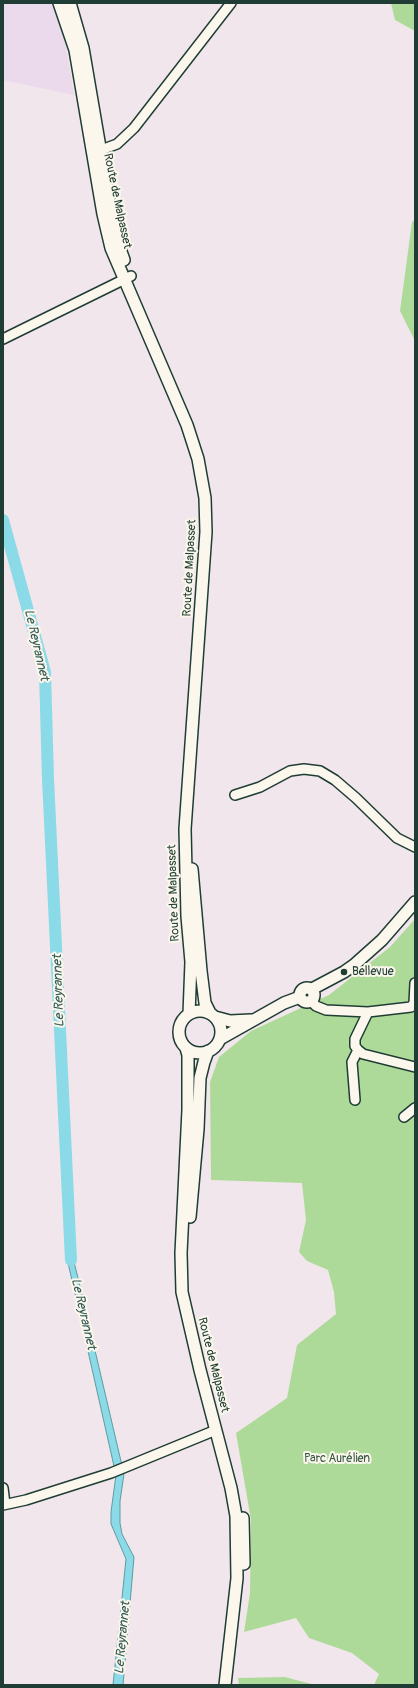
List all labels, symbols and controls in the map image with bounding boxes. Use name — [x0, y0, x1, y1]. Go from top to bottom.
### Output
street label: Route de Malpasset — [100, 152, 134, 250]
street label: Route de Malpasset — [180, 519, 200, 617]
water label: Le Reyrannet — [20, 608, 52, 682]
street label: Route de Malpasset — [165, 844, 183, 942]
water label: Le Reyrannet — [50, 954, 68, 1028]
place label: Bellevue — [352, 965, 394, 979]
marker: Bellevue — [339, 967, 349, 977]
water label: Le Reyrannet — [67, 1277, 99, 1351]
street label: Route de Malpasset — [194, 1316, 232, 1414]
park label: Parc Aurélien — [304, 1452, 370, 1466]
water label: Le Reyrannet — [112, 1601, 134, 1675]

